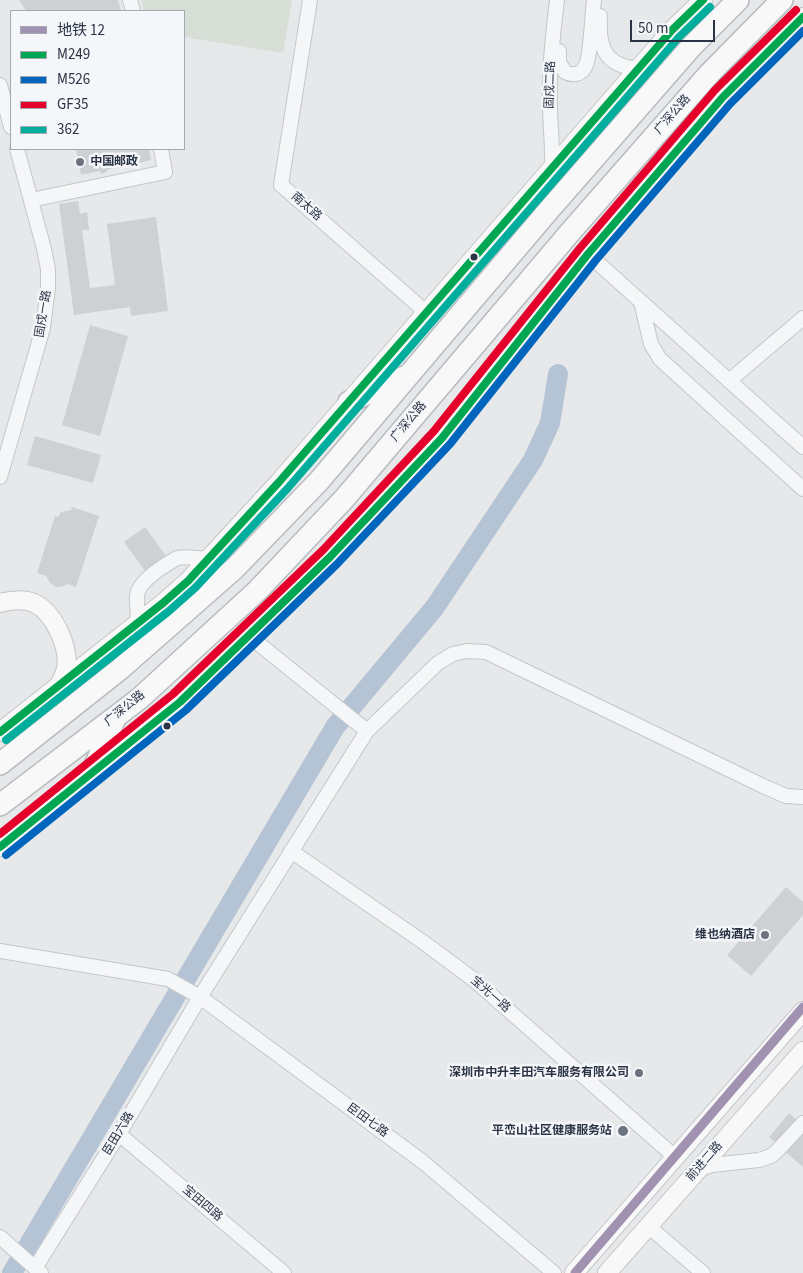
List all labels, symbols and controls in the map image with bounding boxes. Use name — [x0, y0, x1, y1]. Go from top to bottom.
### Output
legend — [10, 10, 185, 150]
scale bar — [633, 10, 718, 42]
text: 50 m — [638, 18, 668, 39]
text: 地铁 12 — [57, 20, 105, 41]
text: M249 — [57, 44, 90, 65]
street label: 固戍二路 — [543, 61, 559, 109]
text: M526 — [57, 69, 90, 90]
street label: 广深公路 — [652, 92, 694, 138]
text: GF35 — [57, 94, 89, 115]
text: 362 — [57, 119, 79, 140]
place label: 中国邮政 — [90, 155, 138, 169]
marker: 中国邮政 — [74, 156, 86, 168]
street label: 南太路 — [288, 190, 324, 224]
unlabelled marker — [469, 252, 479, 262]
street label: 固戍一路 — [33, 289, 55, 339]
street label: 广深公路 — [388, 399, 430, 445]
street label: 广深公路 — [102, 688, 148, 730]
unlabelled marker — [162, 721, 172, 731]
place label: 维也纳酒店 — [695, 928, 755, 942]
marker: 维也纳酒店 — [759, 929, 771, 941]
street label: 宝光一路 — [467, 974, 513, 1016]
place label: 深圳市中升丰田汽车服务有限公司 — [449, 1066, 629, 1080]
marker: 深圳市中升丰田汽车服务有限公司 — [633, 1067, 645, 1079]
street label: 臣田七路 — [343, 1101, 391, 1141]
street label: 臣田六路 — [100, 1110, 138, 1158]
place label: 平峦山社区健康服务站 — [492, 1124, 612, 1138]
marker: 平峦山社区健康服务站 — [616, 1124, 630, 1138]
street label: 前进二路 — [684, 1139, 726, 1185]
street label: 宝田四路 — [179, 1183, 225, 1225]

